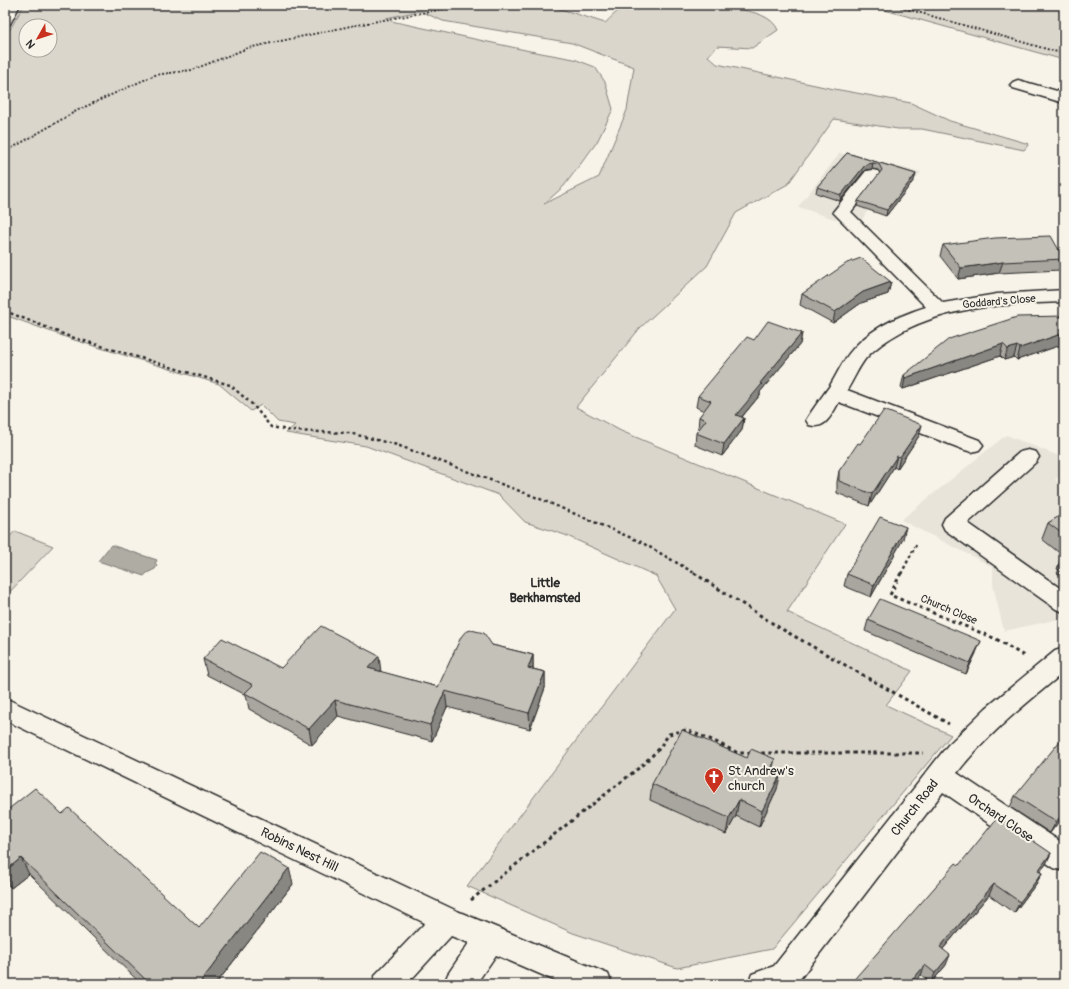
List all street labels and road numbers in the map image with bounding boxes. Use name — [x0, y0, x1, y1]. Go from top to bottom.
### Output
street label: Goddard's Close — [962, 292, 1037, 311]
street label: Church Close — [919, 592, 980, 627]
street label: Church Road — [888, 776, 942, 839]
street label: Orchard Close — [965, 790, 1037, 846]
street label: Robins Nest Hill — [258, 824, 341, 876]

